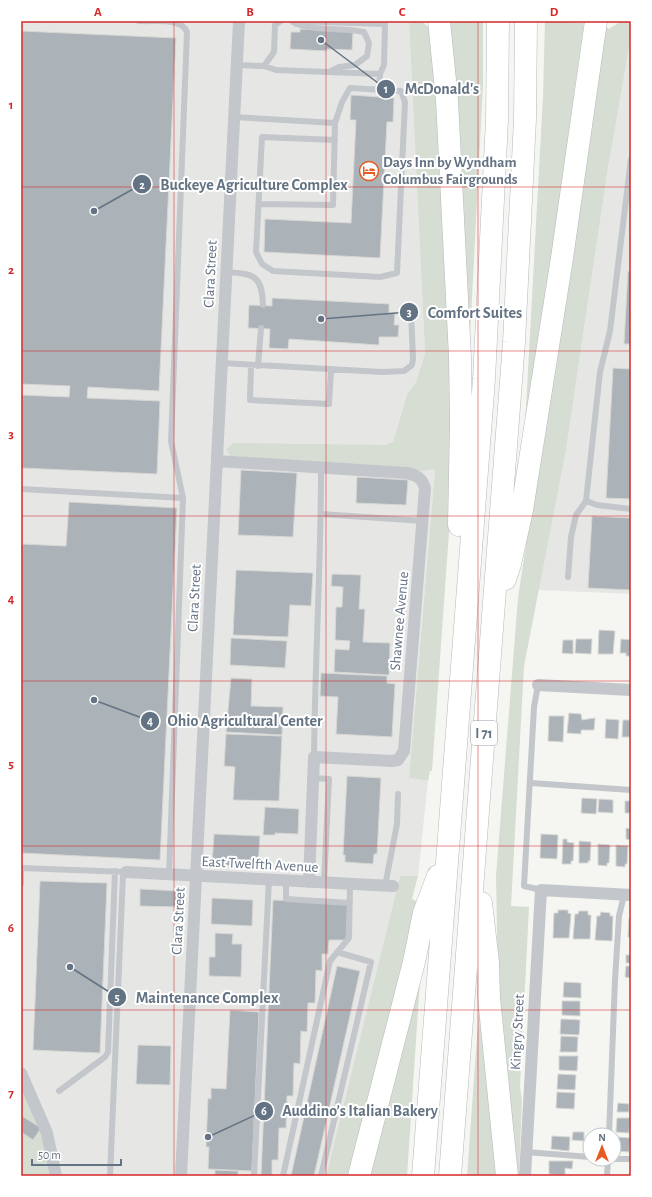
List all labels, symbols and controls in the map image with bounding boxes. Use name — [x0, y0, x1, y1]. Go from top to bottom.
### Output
text: A — [94, 6, 102, 19]
text: B — [246, 6, 254, 19]
text: C — [399, 6, 406, 19]
text: D — [550, 6, 559, 19]
callout: McDonald's — [376, 75, 487, 103]
text: McDonald's — [405, 81, 479, 97]
text: 1 — [384, 83, 388, 95]
text: 1 — [9, 99, 13, 112]
place label: Days Inn by Wyndham Columbus Fairgrounds — [383, 155, 518, 187]
hotel icon: Days Inn by Wyndham Columbus Fairgrounds — [358, 160, 380, 182]
callout: Buckeye Agriculture Complex — [132, 170, 355, 198]
text: Buckeye Agriculture Complex — [160, 177, 348, 194]
text: 2 — [139, 179, 145, 191]
street label: Clara Street — [201, 240, 220, 308]
text: 2 — [8, 264, 14, 277]
callout: Comfort Suites — [399, 298, 530, 326]
text: Comfort Suites — [428, 305, 522, 321]
text: 3 — [406, 306, 412, 318]
text: 3 — [8, 428, 14, 441]
street label: Clara Street — [185, 564, 204, 632]
street label: Shawnee Avenue — [388, 571, 411, 671]
text: 4 — [8, 593, 15, 606]
callout: Ohio Agricultural Center — [140, 707, 331, 735]
text: Ohio Agricultural Center — [167, 713, 323, 729]
text: 4 — [147, 715, 153, 727]
road number: I 71 — [471, 721, 497, 745]
text: 5 — [8, 758, 14, 771]
street label: East Twelfth Avenue — [201, 854, 319, 875]
street label: Clara Street — [169, 887, 188, 955]
text: 6 — [8, 922, 14, 935]
callout: Maintenance Complex — [107, 983, 286, 1011]
text: Maintenance Complex — [136, 990, 279, 1006]
text: 5 — [114, 991, 120, 1003]
street label: Kingry Street — [508, 993, 527, 1070]
text: 7 — [8, 1087, 14, 1100]
callout: Auddino’s Italian Bakery — [254, 1097, 446, 1125]
text: Auddino’s Italian Bakery — [282, 1103, 439, 1120]
text: 6 — [261, 1105, 267, 1117]
north arrow — [582, 1127, 622, 1167]
text: N — [598, 1132, 606, 1143]
scale bar — [32, 1141, 121, 1167]
text: 50 m — [38, 1149, 61, 1161]

